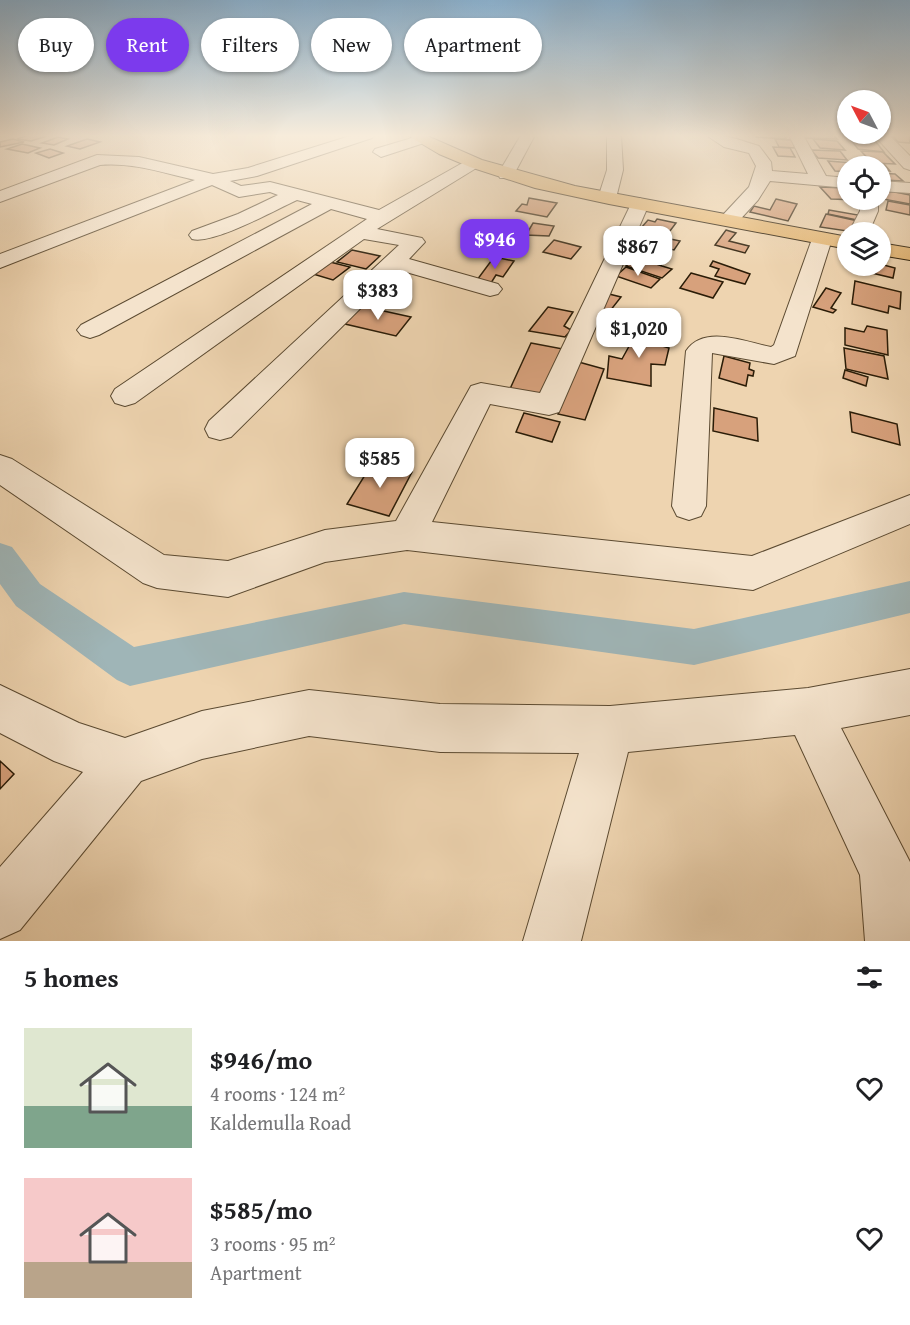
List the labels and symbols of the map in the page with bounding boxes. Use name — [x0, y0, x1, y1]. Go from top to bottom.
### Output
north arrow — [837, 90, 891, 144]
pin: $946 — [459, 219, 531, 270]
pin: $867 — [602, 226, 674, 277]
pin: $383 — [342, 270, 414, 321]
pin: $1,020 — [590, 308, 688, 359]
pin: $585 — [344, 438, 416, 489]

